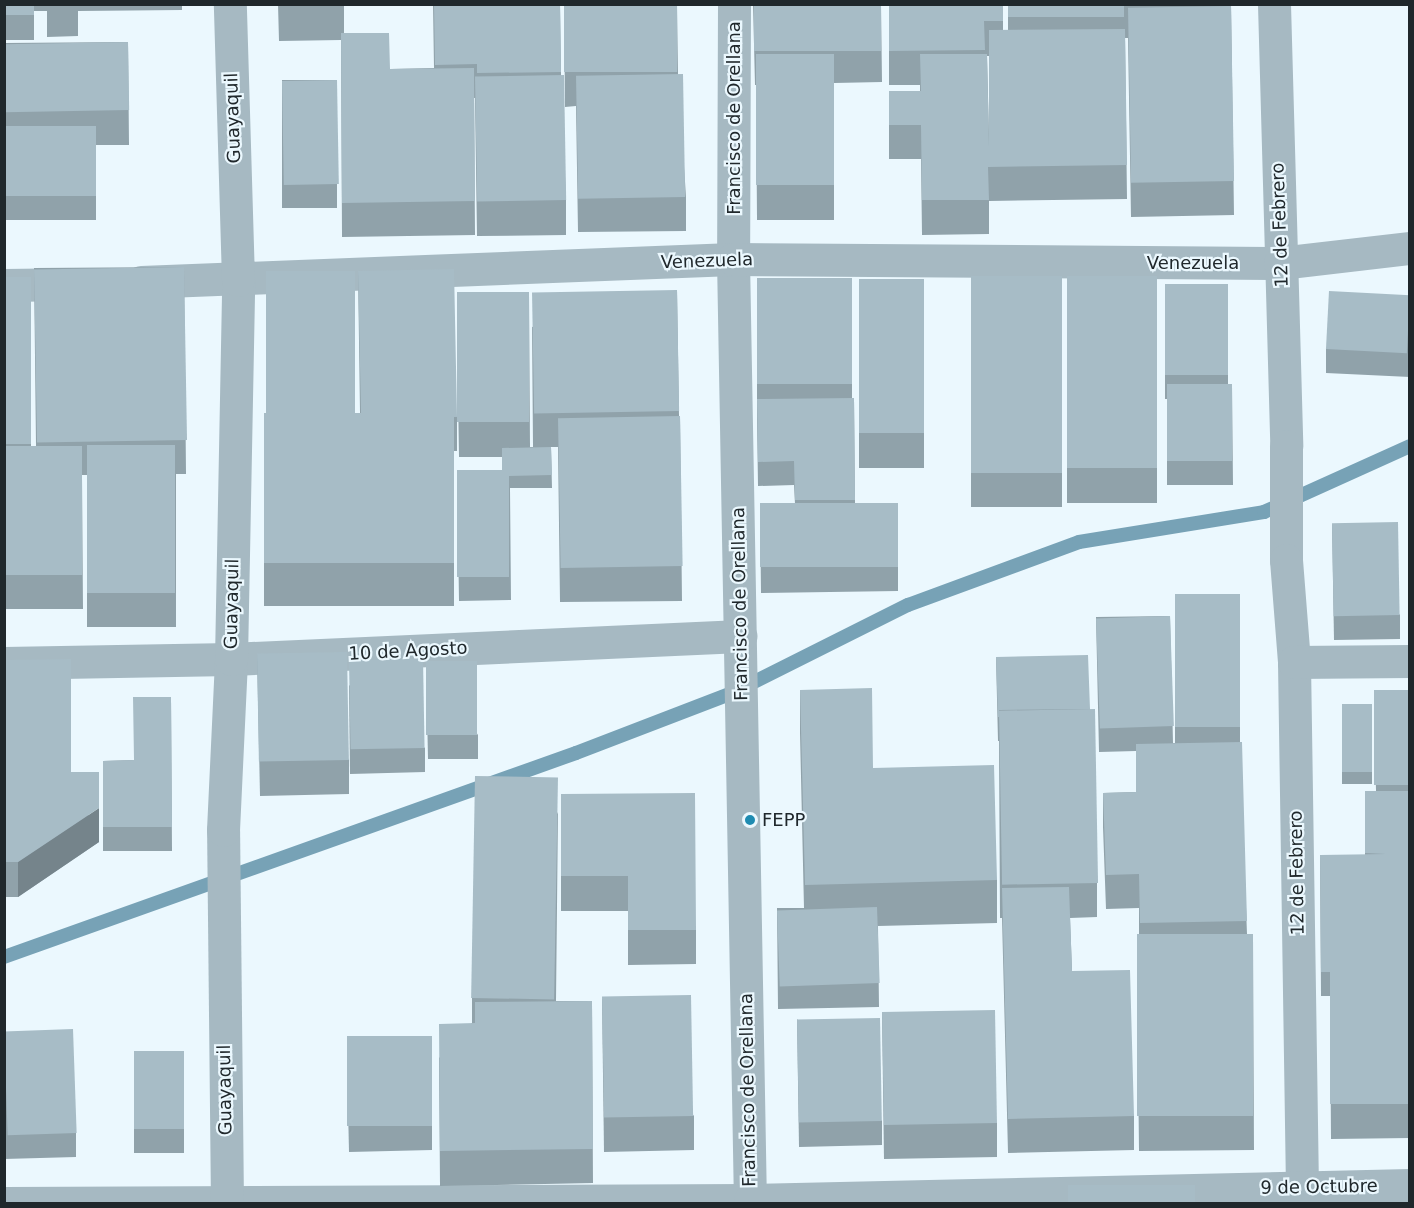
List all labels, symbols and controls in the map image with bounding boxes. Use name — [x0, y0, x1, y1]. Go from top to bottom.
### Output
street label: Francisco de Orellana — [723, 21, 745, 215]
street label: Guayaquil — [221, 72, 245, 164]
street label: 12 de Febrero — [1267, 162, 1293, 288]
street label: Venezuela — [660, 249, 754, 273]
street label: Venezuela — [1147, 252, 1239, 274]
street label: Francisco de Orellana — [728, 507, 752, 701]
street label: Guayaquil — [220, 558, 244, 650]
street label: 10 de Agosto — [348, 637, 468, 665]
place label: FEPP — [762, 809, 805, 831]
street label: 12 de Febrero — [1285, 810, 1309, 936]
marker: FEPP — [743, 813, 757, 827]
street label: Francisco de Orellana — [736, 993, 760, 1187]
street label: Guayaquil — [213, 1044, 237, 1136]
street label: 9 de Octubre — [1260, 1175, 1378, 1199]

